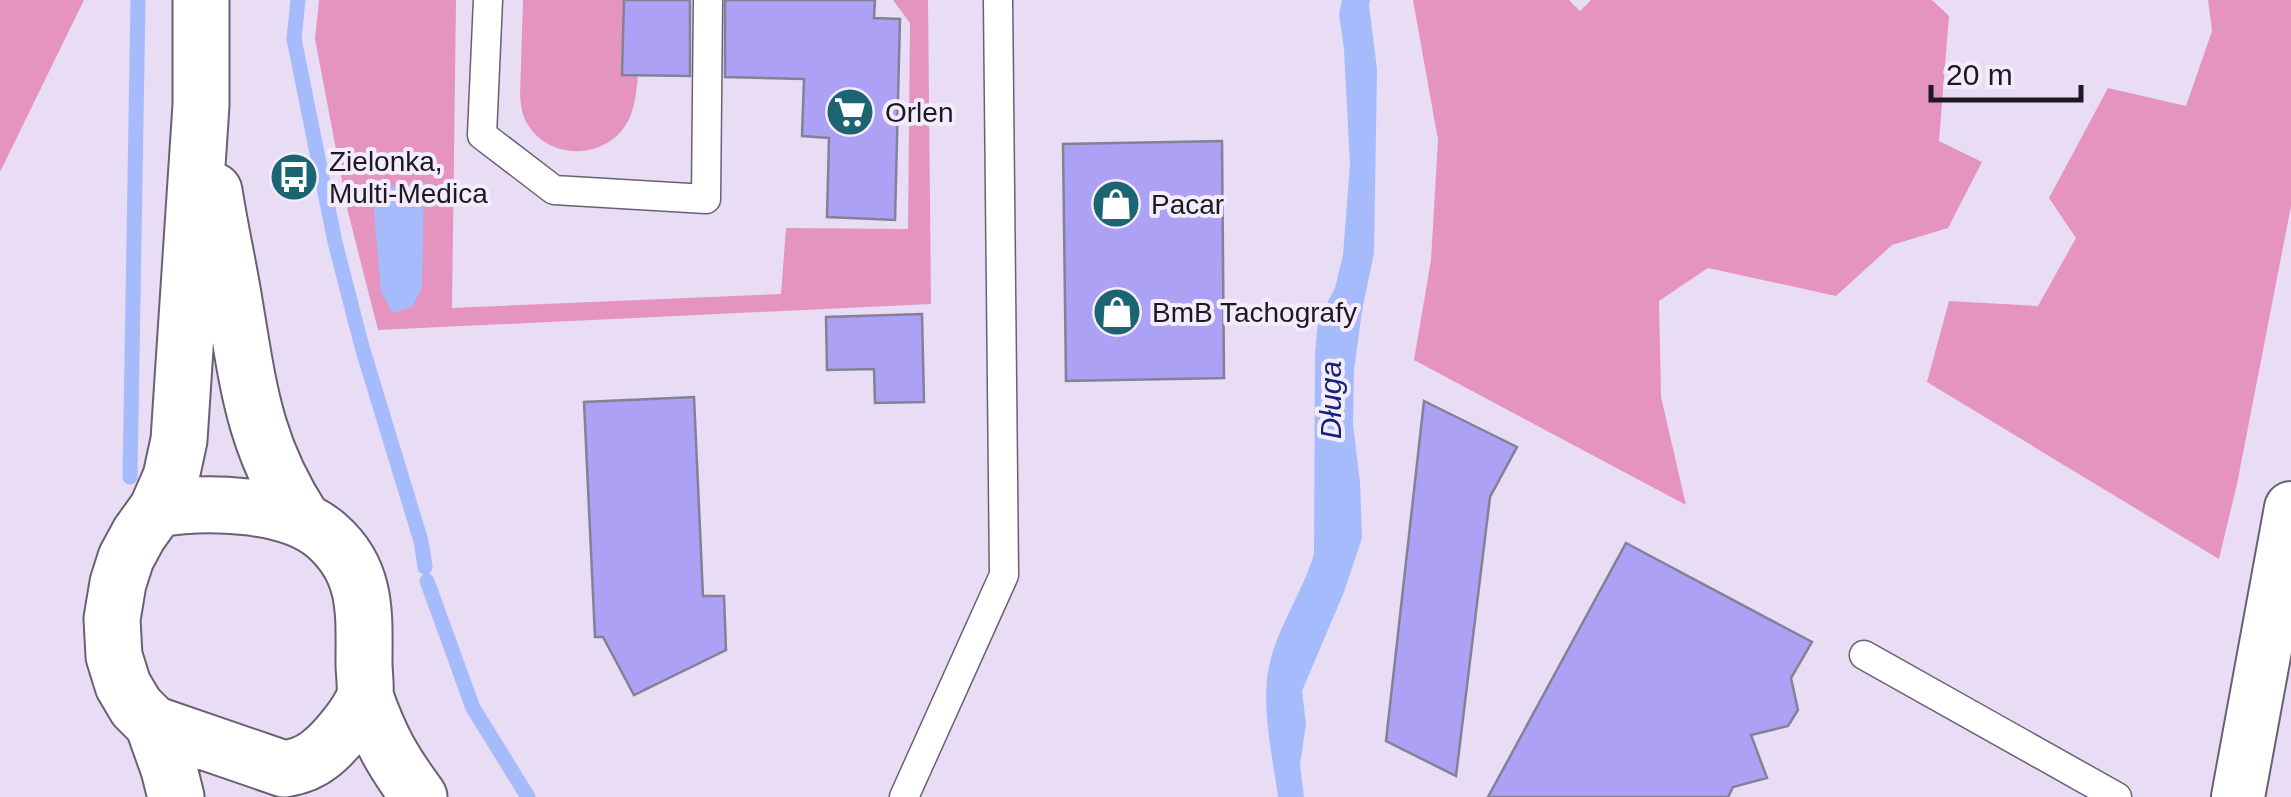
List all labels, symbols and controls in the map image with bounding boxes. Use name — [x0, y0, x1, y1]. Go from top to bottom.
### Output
scale bar — [1931, 40, 2081, 102]
text: 20 m — [1946, 58, 2013, 91]
supermarket icon: Orlen — [824, 86, 876, 138]
place label: Orlen — [885, 97, 953, 128]
place label: Zielonka, Multi-Medica — [329, 146, 488, 209]
bus stop icon: Zielonka, Multi-Medica — [268, 151, 320, 203]
shop icon: Pacar — [1090, 178, 1142, 230]
place label: Pacar — [1151, 189, 1224, 220]
shop icon: BmB Tachografy — [1091, 286, 1143, 338]
place label: BmB Tachografy — [1152, 297, 1357, 328]
water label: Długa — [1314, 361, 1347, 439]

